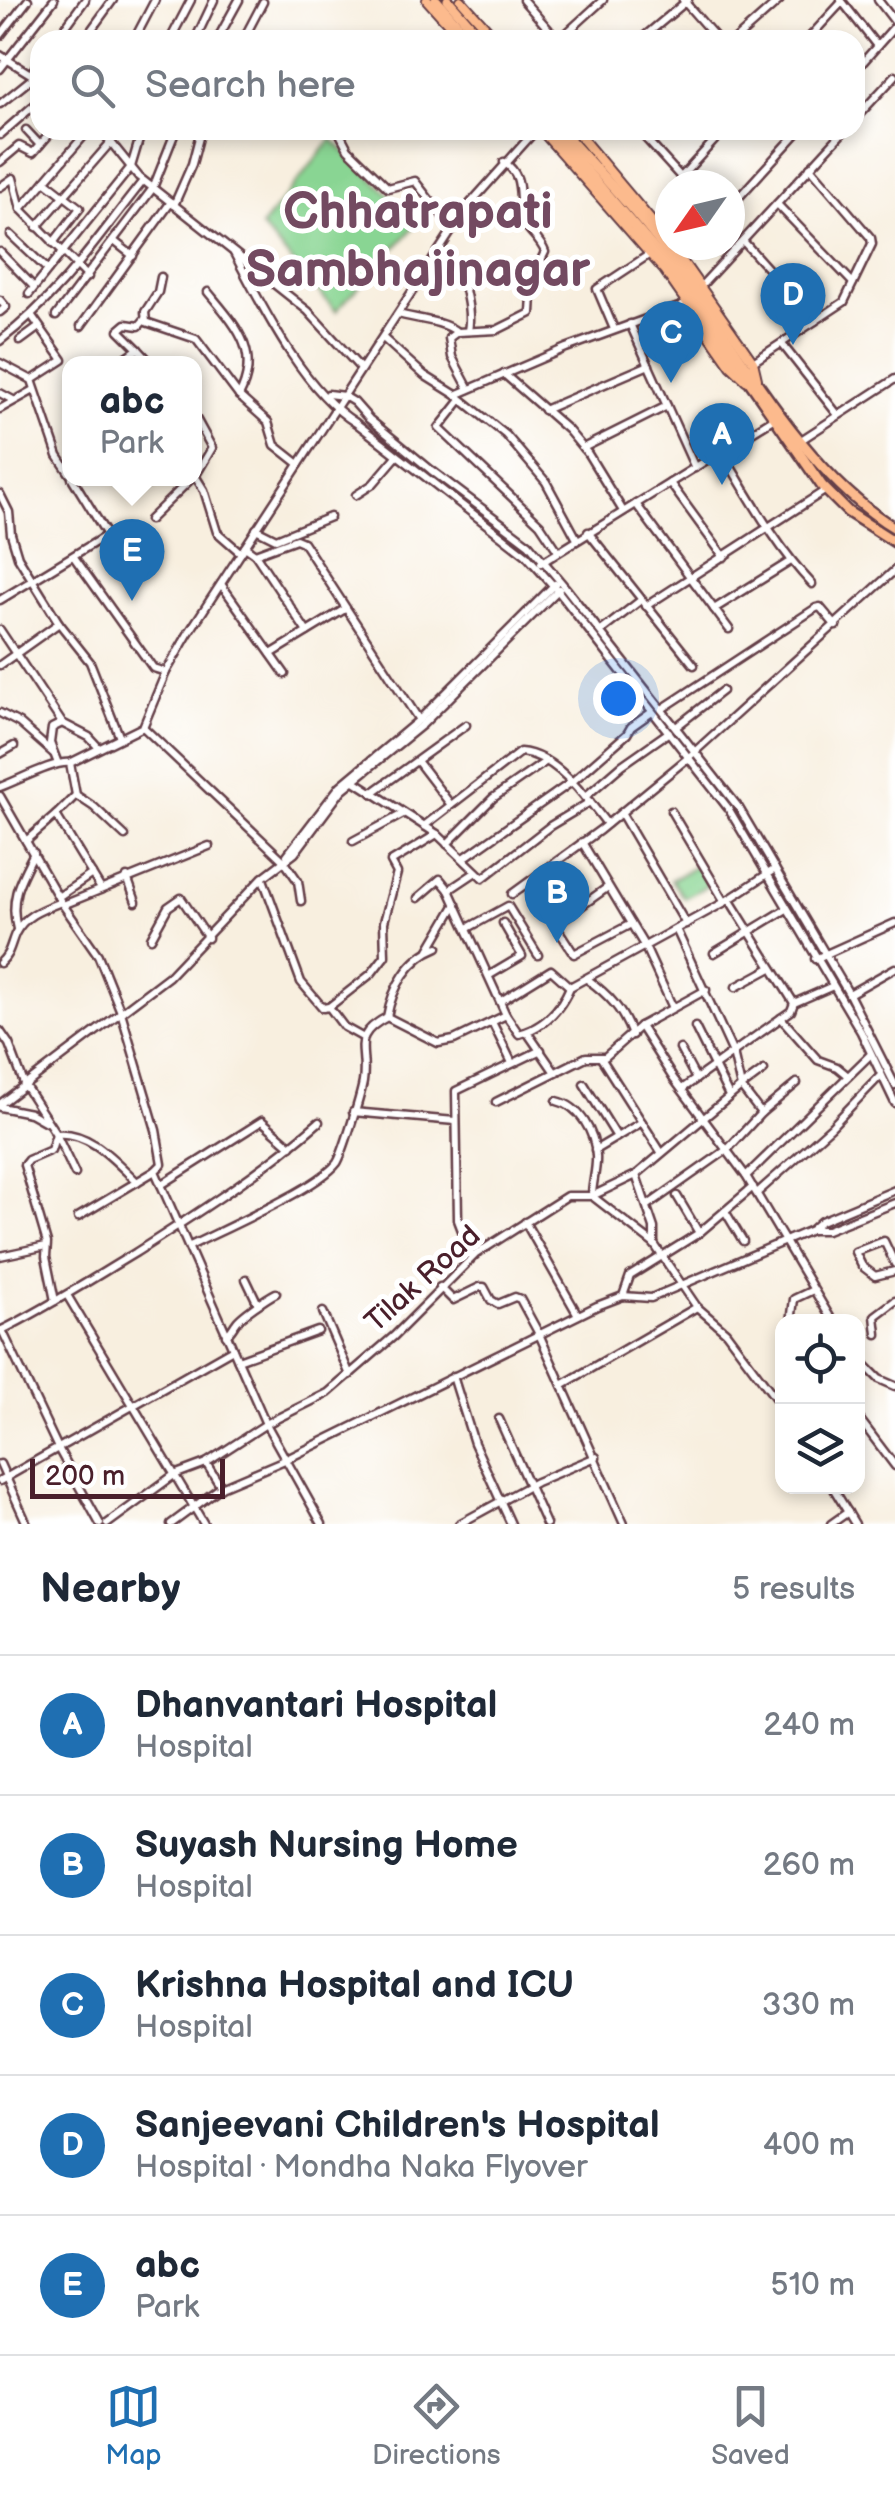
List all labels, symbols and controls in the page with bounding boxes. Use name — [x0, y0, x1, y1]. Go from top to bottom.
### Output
search box — [30, 30, 865, 140]
icon: search — [65, 58, 120, 113]
text: Search here — [145, 63, 356, 108]
north arrow — [655, 170, 745, 260]
district label: Chhatrapati Sambhajinagar — [246, 183, 591, 301]
pin: D — [760, 262, 826, 345]
pin: C — [638, 300, 704, 383]
popup — [62, 356, 202, 486]
text: abc — [100, 379, 164, 424]
pin: A — [690, 402, 754, 485]
text: Park — [100, 424, 164, 463]
pin: E — [100, 518, 164, 601]
your location — [593, 673, 644, 724]
pin: B — [524, 860, 590, 943]
street label: Tilak Road — [358, 1218, 488, 1340]
map controls — [775, 1314, 865, 1494]
button: locate — [775, 1314, 865, 1404]
button: layers — [775, 1404, 865, 1494]
scale bar — [30, 1454, 225, 1498]
text: 200 m — [45, 1460, 125, 1493]
text: Nearby — [40, 1564, 180, 1615]
text: 5 results — [732, 1570, 855, 1609]
text: Dhanvantari Hospital — [135, 1683, 497, 1728]
text: A — [63, 1706, 82, 1745]
text: 240 m — [763, 1706, 855, 1745]
text: Hospital — [135, 1728, 253, 1767]
text: Suyash Nursing Home — [135, 1823, 518, 1868]
text: B — [61, 1846, 84, 1885]
text: 260 m — [763, 1846, 855, 1885]
text: Hospital — [135, 1868, 253, 1907]
text: Krishna Hospital and ICU — [135, 1963, 574, 2008]
text: C — [61, 1986, 84, 2025]
text: 330 m — [762, 1986, 855, 2025]
text: Hospital — [135, 2008, 253, 2047]
text: Sanjeevani Children's Hospital — [135, 2103, 660, 2148]
text: D — [61, 2126, 84, 2165]
text: 400 m — [763, 2126, 855, 2165]
text: Hospital · Mondha Naka Flyover — [135, 2148, 587, 2187]
text: abc — [135, 2243, 200, 2288]
text: E — [62, 2266, 83, 2305]
text: 510 m — [770, 2266, 855, 2305]
text: Park — [135, 2288, 199, 2327]
tab: Map — [105, 2379, 162, 2472]
tab: Directions — [372, 2379, 501, 2472]
tab: Saved — [711, 2379, 790, 2472]

